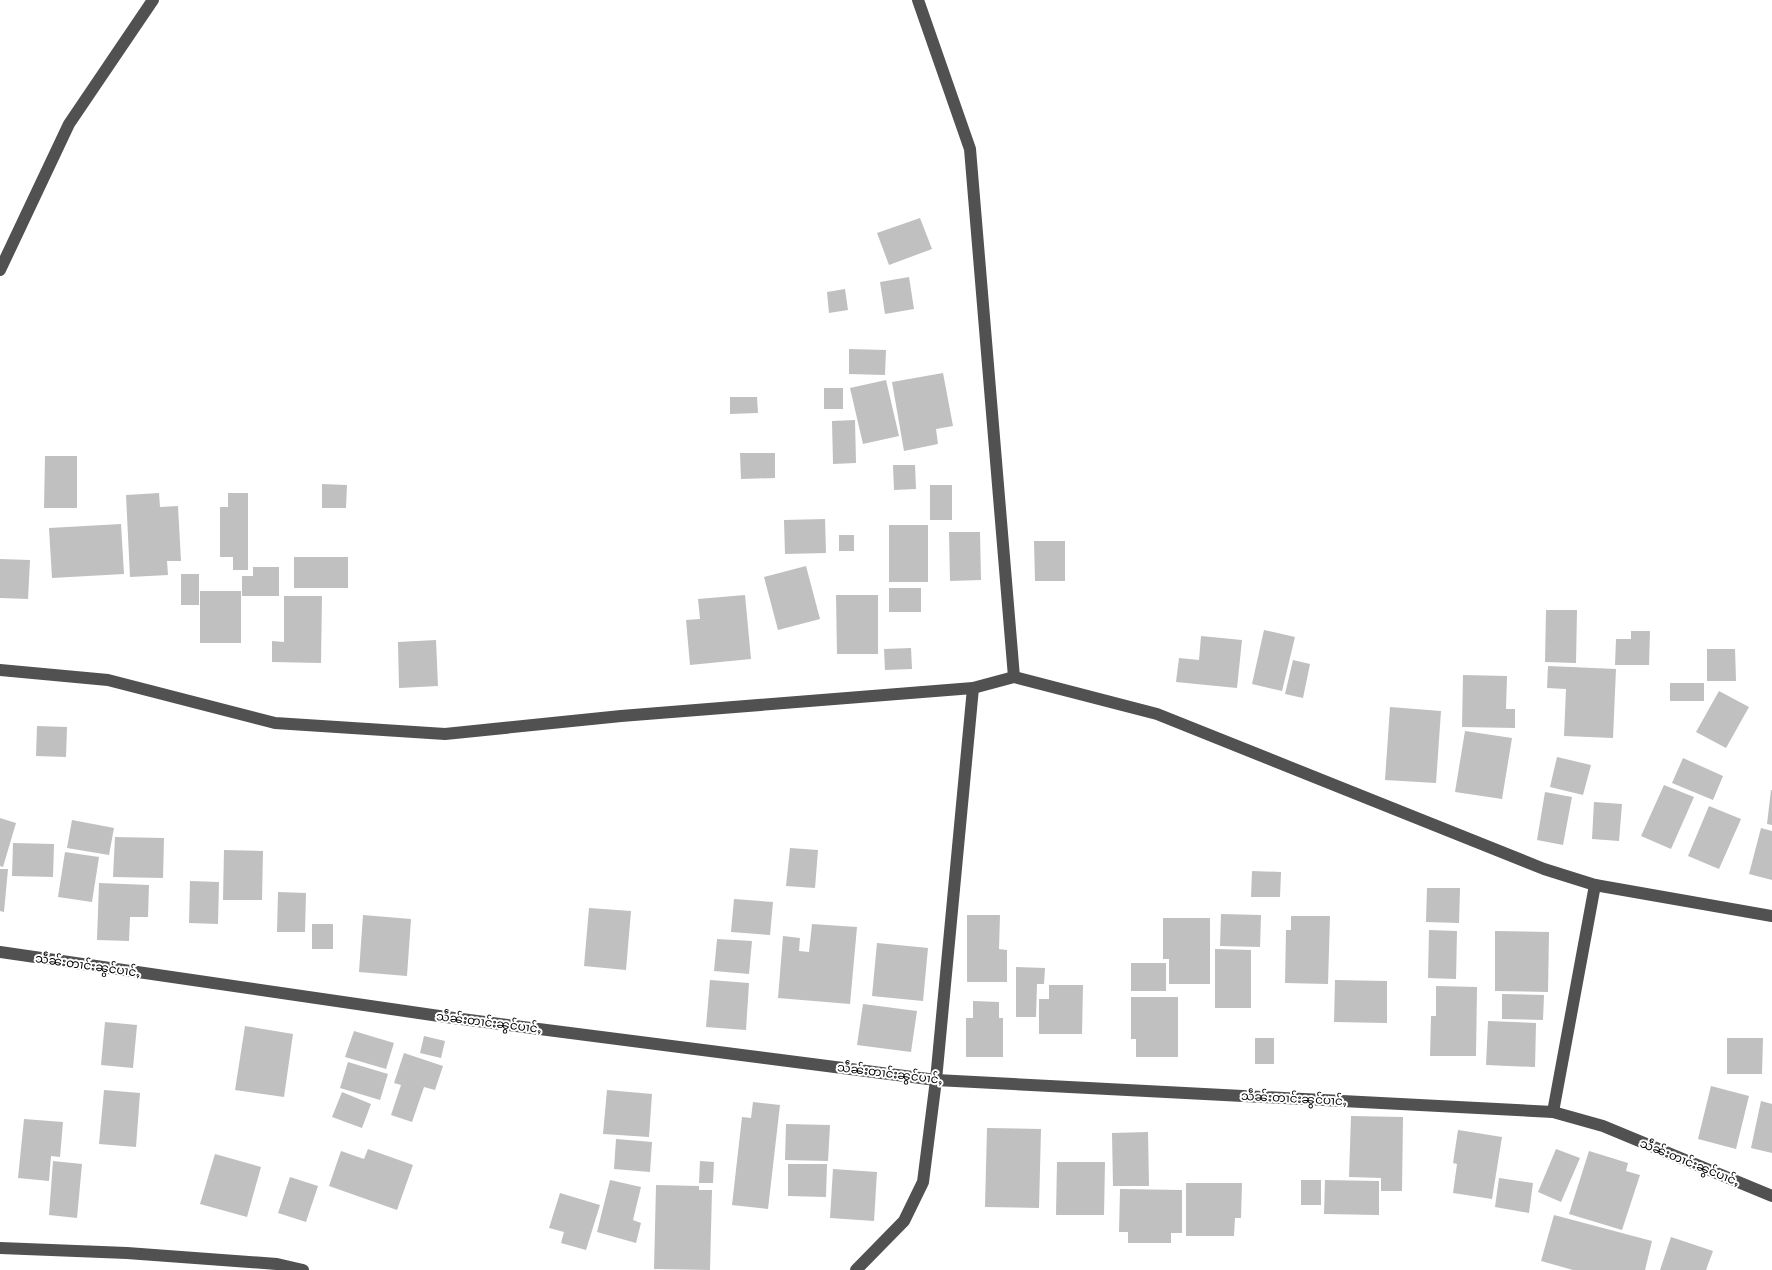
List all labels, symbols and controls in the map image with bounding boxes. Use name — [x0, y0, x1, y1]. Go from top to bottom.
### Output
street label: သဵၼ်းတၢင်းၼွင်ပၢင်ႇ — [34, 949, 142, 983]
street label: သဵၼ်းတၢင်းၼွင်ပၢင်ႇ — [435, 1007, 543, 1039]
street label: သဵၼ်းတၢင်းၼွင်ပၢင်ႇ — [836, 1058, 944, 1090]
street label: သဵၼ်းတၢင်းၼွင်ပၢင်ႇ — [1240, 1087, 1347, 1111]
street label: သဵၼ်းတၢင်းၼွင်ပၢင်ႇ — [1637, 1134, 1742, 1192]

